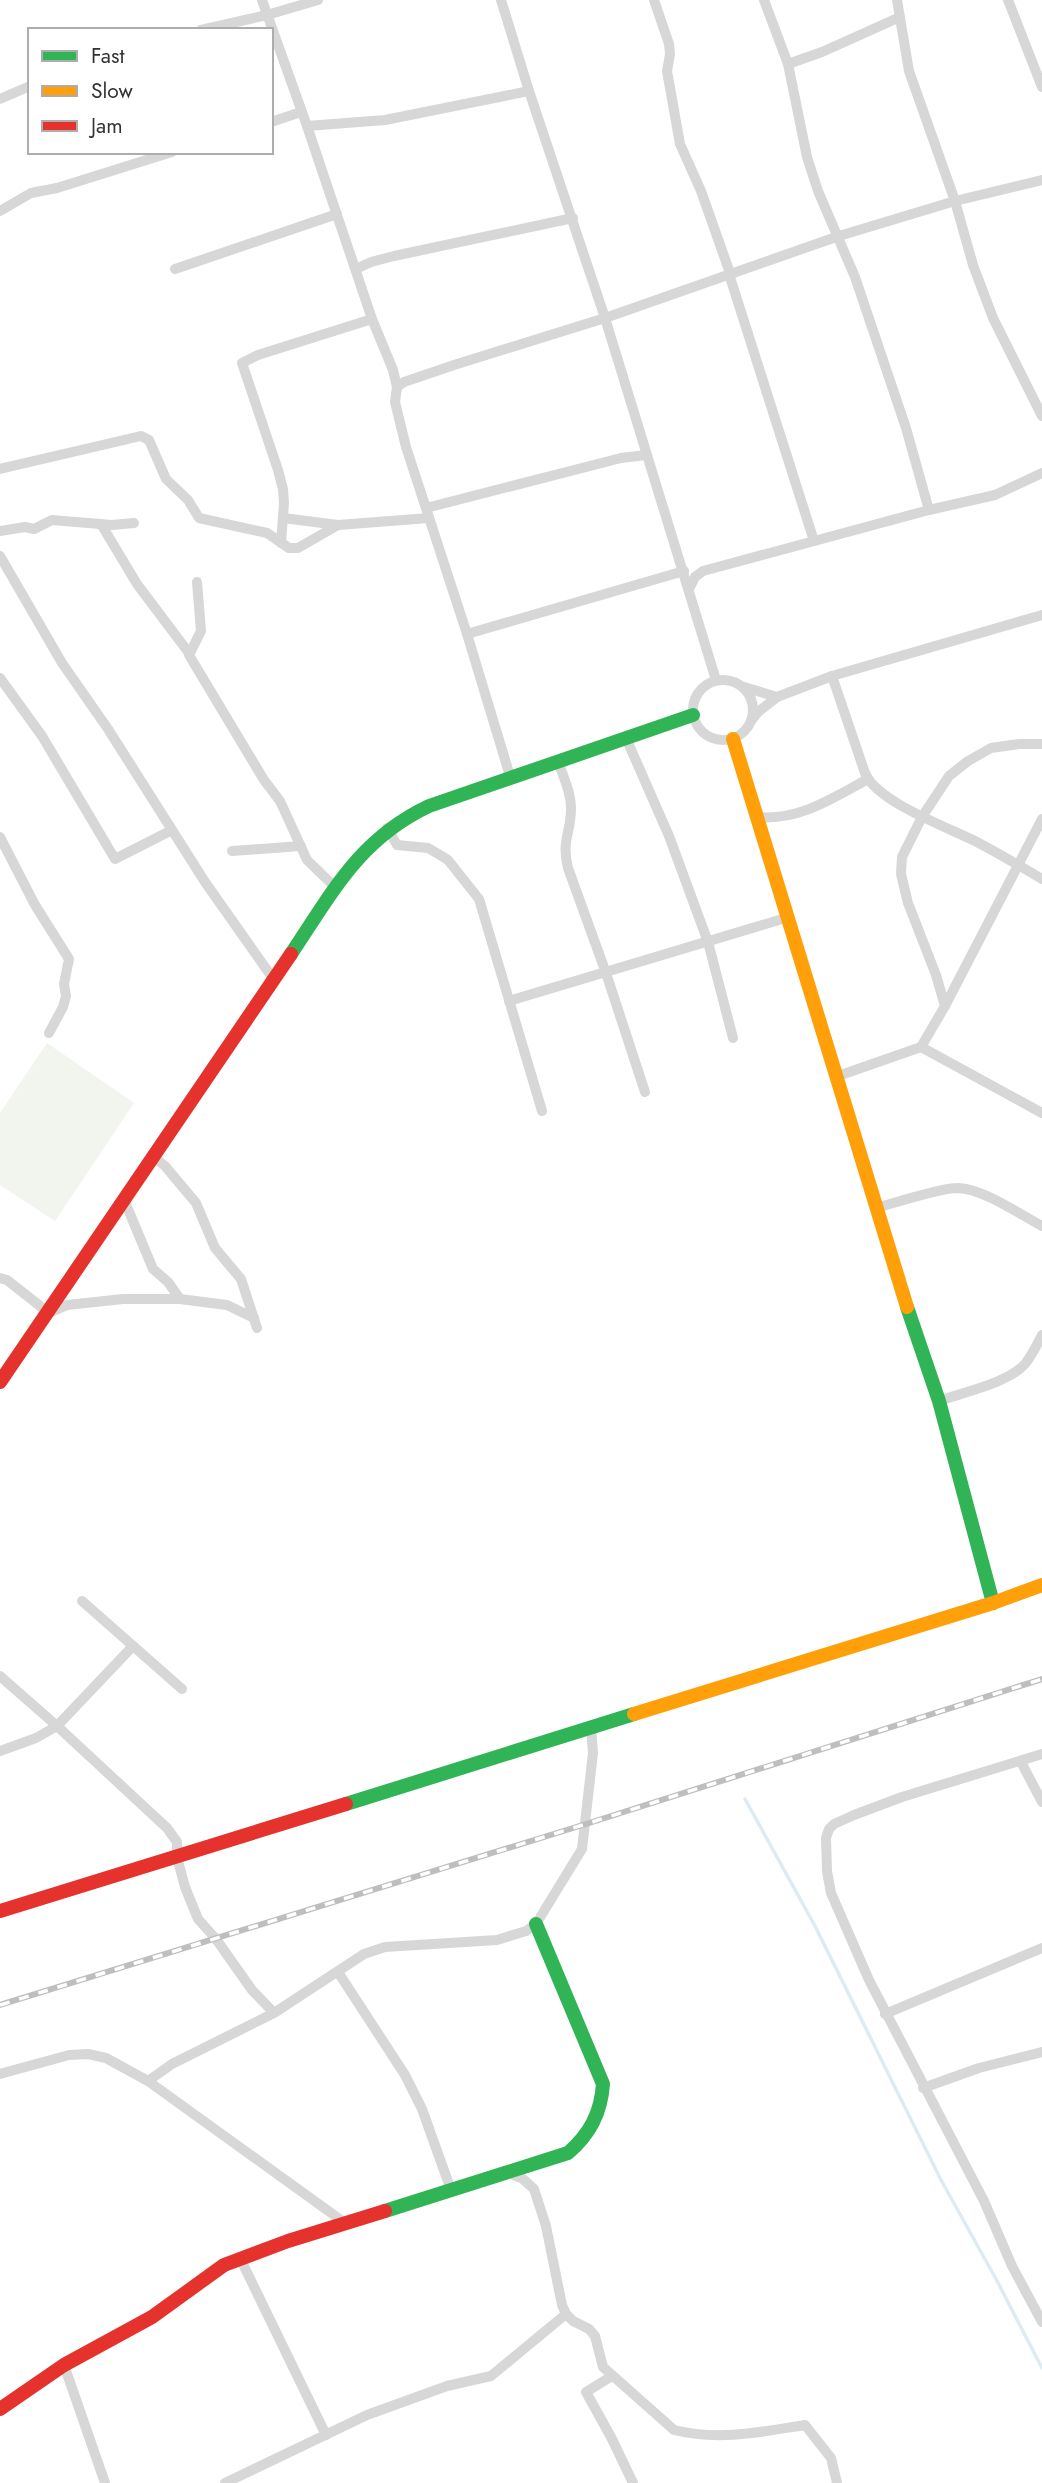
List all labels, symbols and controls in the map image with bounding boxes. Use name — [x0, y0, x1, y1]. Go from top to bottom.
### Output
legend — [28, 28, 273, 154]
text: Fast — [91, 41, 124, 71]
text: Slow — [91, 76, 133, 106]
text: Jam — [88, 111, 123, 141]

